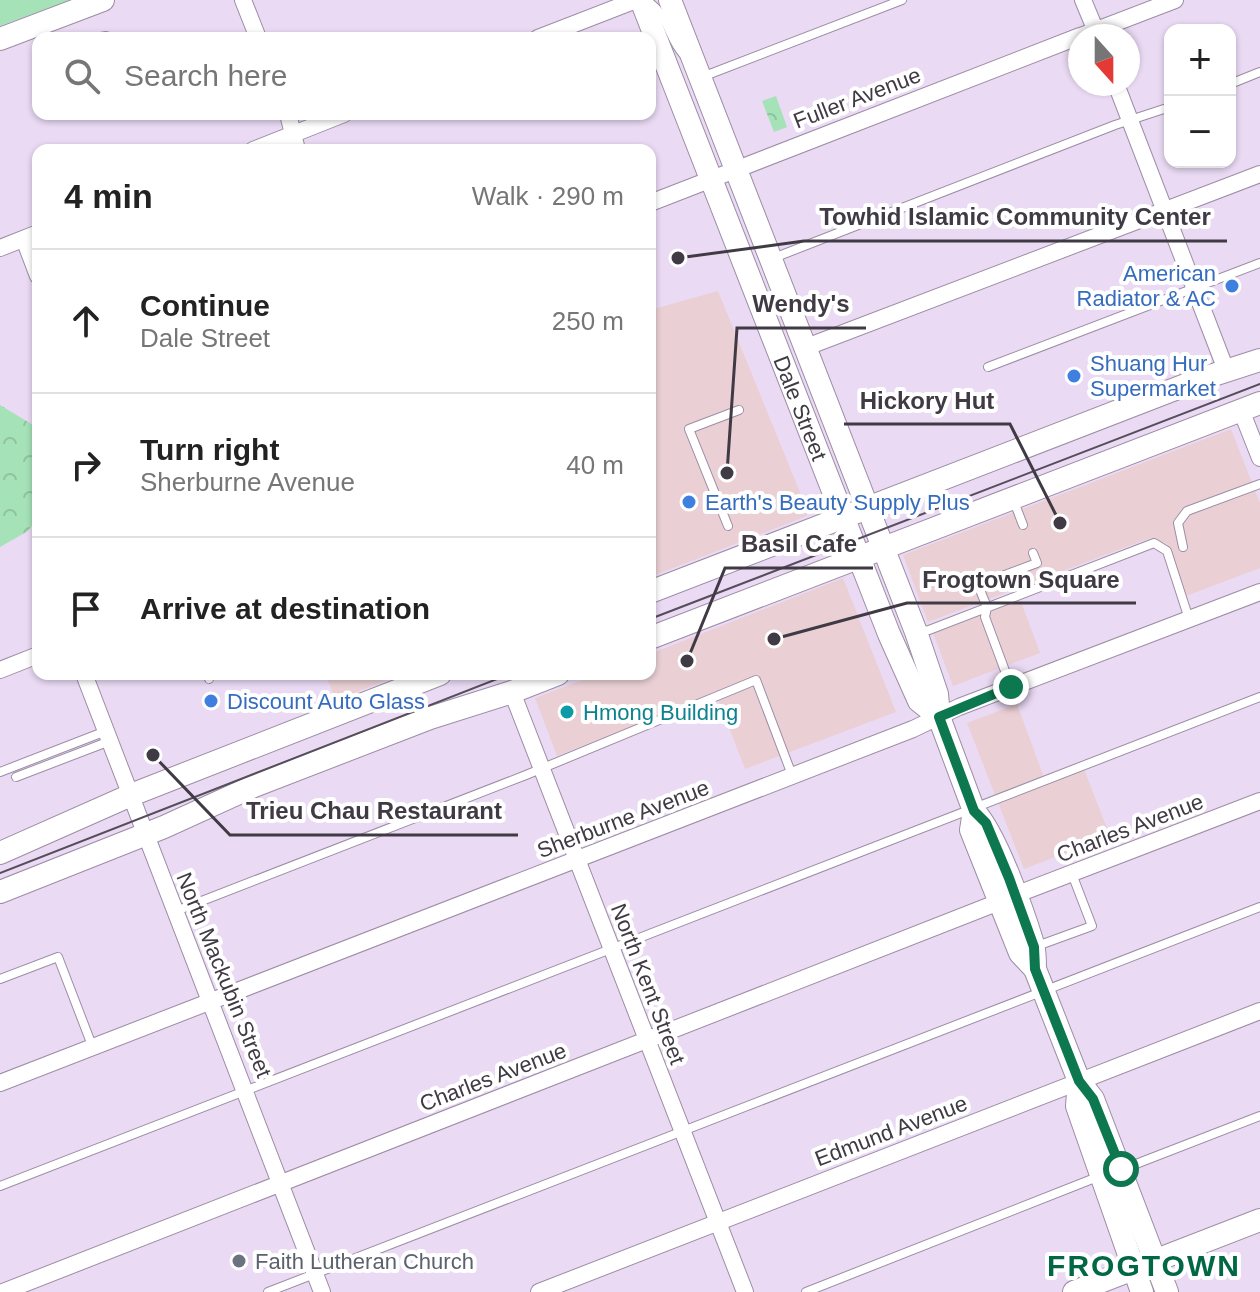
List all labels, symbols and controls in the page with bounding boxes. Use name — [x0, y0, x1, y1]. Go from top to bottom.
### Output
north arrow — [1068, 24, 1140, 96]
map controls — [1164, 24, 1236, 168]
button: + — [1164, 24, 1236, 96]
search box — [32, 32, 656, 120]
icon: search — [60, 54, 104, 98]
text: Search here — [124, 59, 287, 92]
street label: Fuller Avenue — [790, 62, 924, 134]
button: − — [1164, 96, 1236, 168]
text: 4 min — [64, 177, 153, 215]
text: Walk · 290 m — [472, 181, 624, 211]
callout: Towhid Islamic Community Center — [804, 193, 1227, 241]
text: Towhid Islamic Community Center — [819, 203, 1211, 230]
place label: American Radiator & AC — [1077, 261, 1216, 311]
marker: American Radiator & AC — [1223, 277, 1241, 295]
callout: Wendy's — [737, 280, 866, 328]
text: Continue — [140, 289, 270, 322]
text: Wendy's — [752, 290, 850, 317]
icon: ahead — [64, 299, 108, 343]
text: 250 m — [552, 306, 624, 336]
text: Dale Street — [140, 323, 270, 353]
place label: Shuang Hur Supermarket — [1090, 351, 1216, 401]
street label: Dale Street — [769, 352, 832, 464]
marker: Shuang Hur Supermarket — [1065, 367, 1083, 385]
callout: Hickory Hut — [844, 376, 1010, 424]
text: Hickory Hut — [860, 387, 994, 414]
text: Turn right — [140, 433, 279, 466]
icon: right — [64, 443, 108, 487]
text: 40 m — [566, 450, 624, 480]
text: Sherburne Avenue — [140, 467, 355, 497]
place label: Earth's Beauty Supply Plus — [705, 490, 970, 515]
marker: Earth's Beauty Supply Plus — [680, 493, 698, 511]
callout: Basil Cafe — [725, 520, 873, 568]
text: Basil Cafe — [741, 530, 857, 557]
callout: Frogtown Square — [907, 555, 1136, 603]
text: Frogtown Square — [922, 566, 1120, 593]
icon: arrive — [64, 587, 108, 631]
text: Arrive at destination — [140, 592, 430, 625]
route end — [993, 669, 1029, 705]
place label: Discount Auto Glass — [227, 689, 425, 714]
marker: Discount Auto Glass — [202, 692, 220, 710]
place label: Hmong Building — [583, 700, 738, 725]
marker: Hmong Building — [558, 703, 576, 721]
street label: Sherburne Avenue — [534, 775, 712, 863]
callout: Trieu Chau Restaurant — [230, 787, 518, 835]
street label: Charles Avenue — [1053, 789, 1207, 867]
text: Trieu Chau Restaurant — [246, 797, 502, 824]
street label: North Mackubin Street — [171, 869, 277, 1081]
street label: North Kent Street — [606, 900, 690, 1068]
street label: Charles Avenue — [416, 1038, 570, 1116]
street label: Edmund Avenue — [811, 1090, 971, 1172]
route start — [1103, 1151, 1139, 1187]
place label: Faith Lutheran Church — [255, 1249, 474, 1274]
district label: FROGTOWN — [1047, 1249, 1241, 1282]
marker: Faith Lutheran Church — [230, 1252, 248, 1270]

